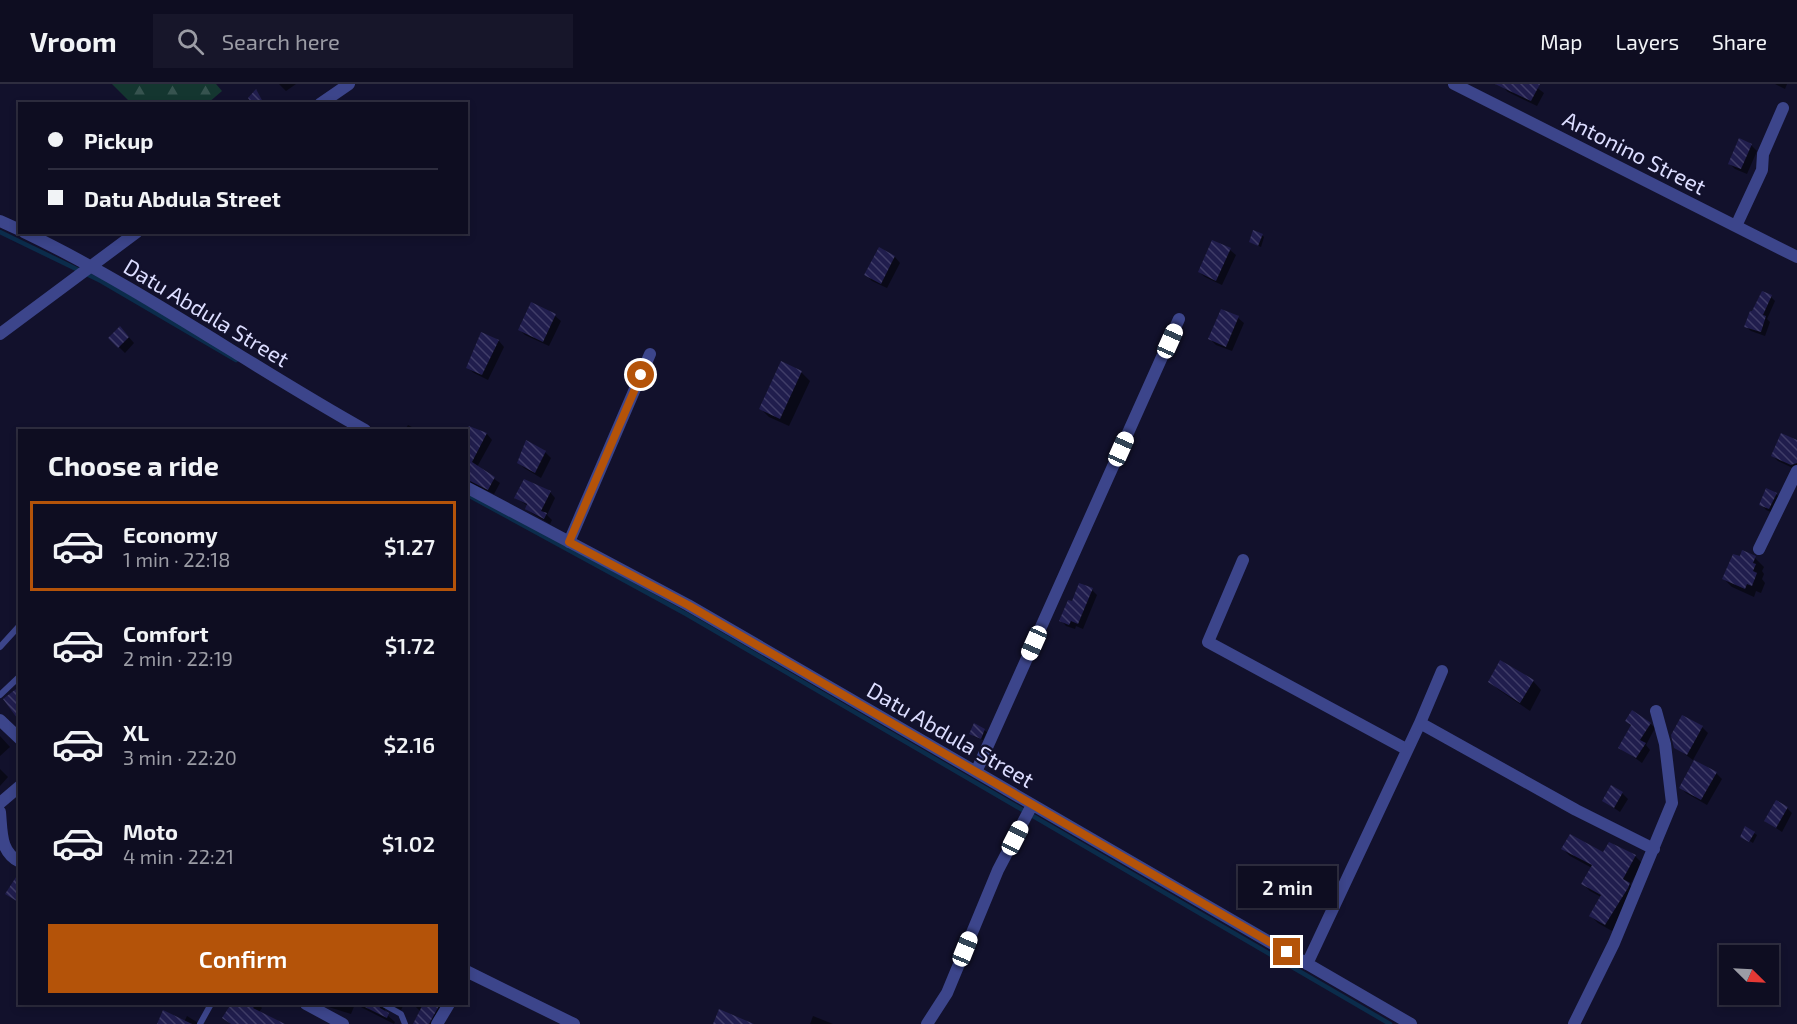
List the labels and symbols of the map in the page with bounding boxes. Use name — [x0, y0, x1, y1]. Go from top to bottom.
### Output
street label: Antonino Street — [1559, 105, 1711, 199]
street label: Datu Abdula Street — [120, 252, 294, 372]
car — [1154, 321, 1186, 361]
route start — [627, 361, 654, 388]
car — [1105, 429, 1137, 469]
car — [1018, 623, 1050, 663]
street label: Datu Abdula Street — [863, 676, 1039, 792]
car — [999, 818, 1031, 858]
callout: 2 min — [1238, 865, 1336, 907]
car — [950, 929, 980, 969]
route end — [1273, 938, 1300, 965]
north arrow — [1719, 945, 1779, 1005]

